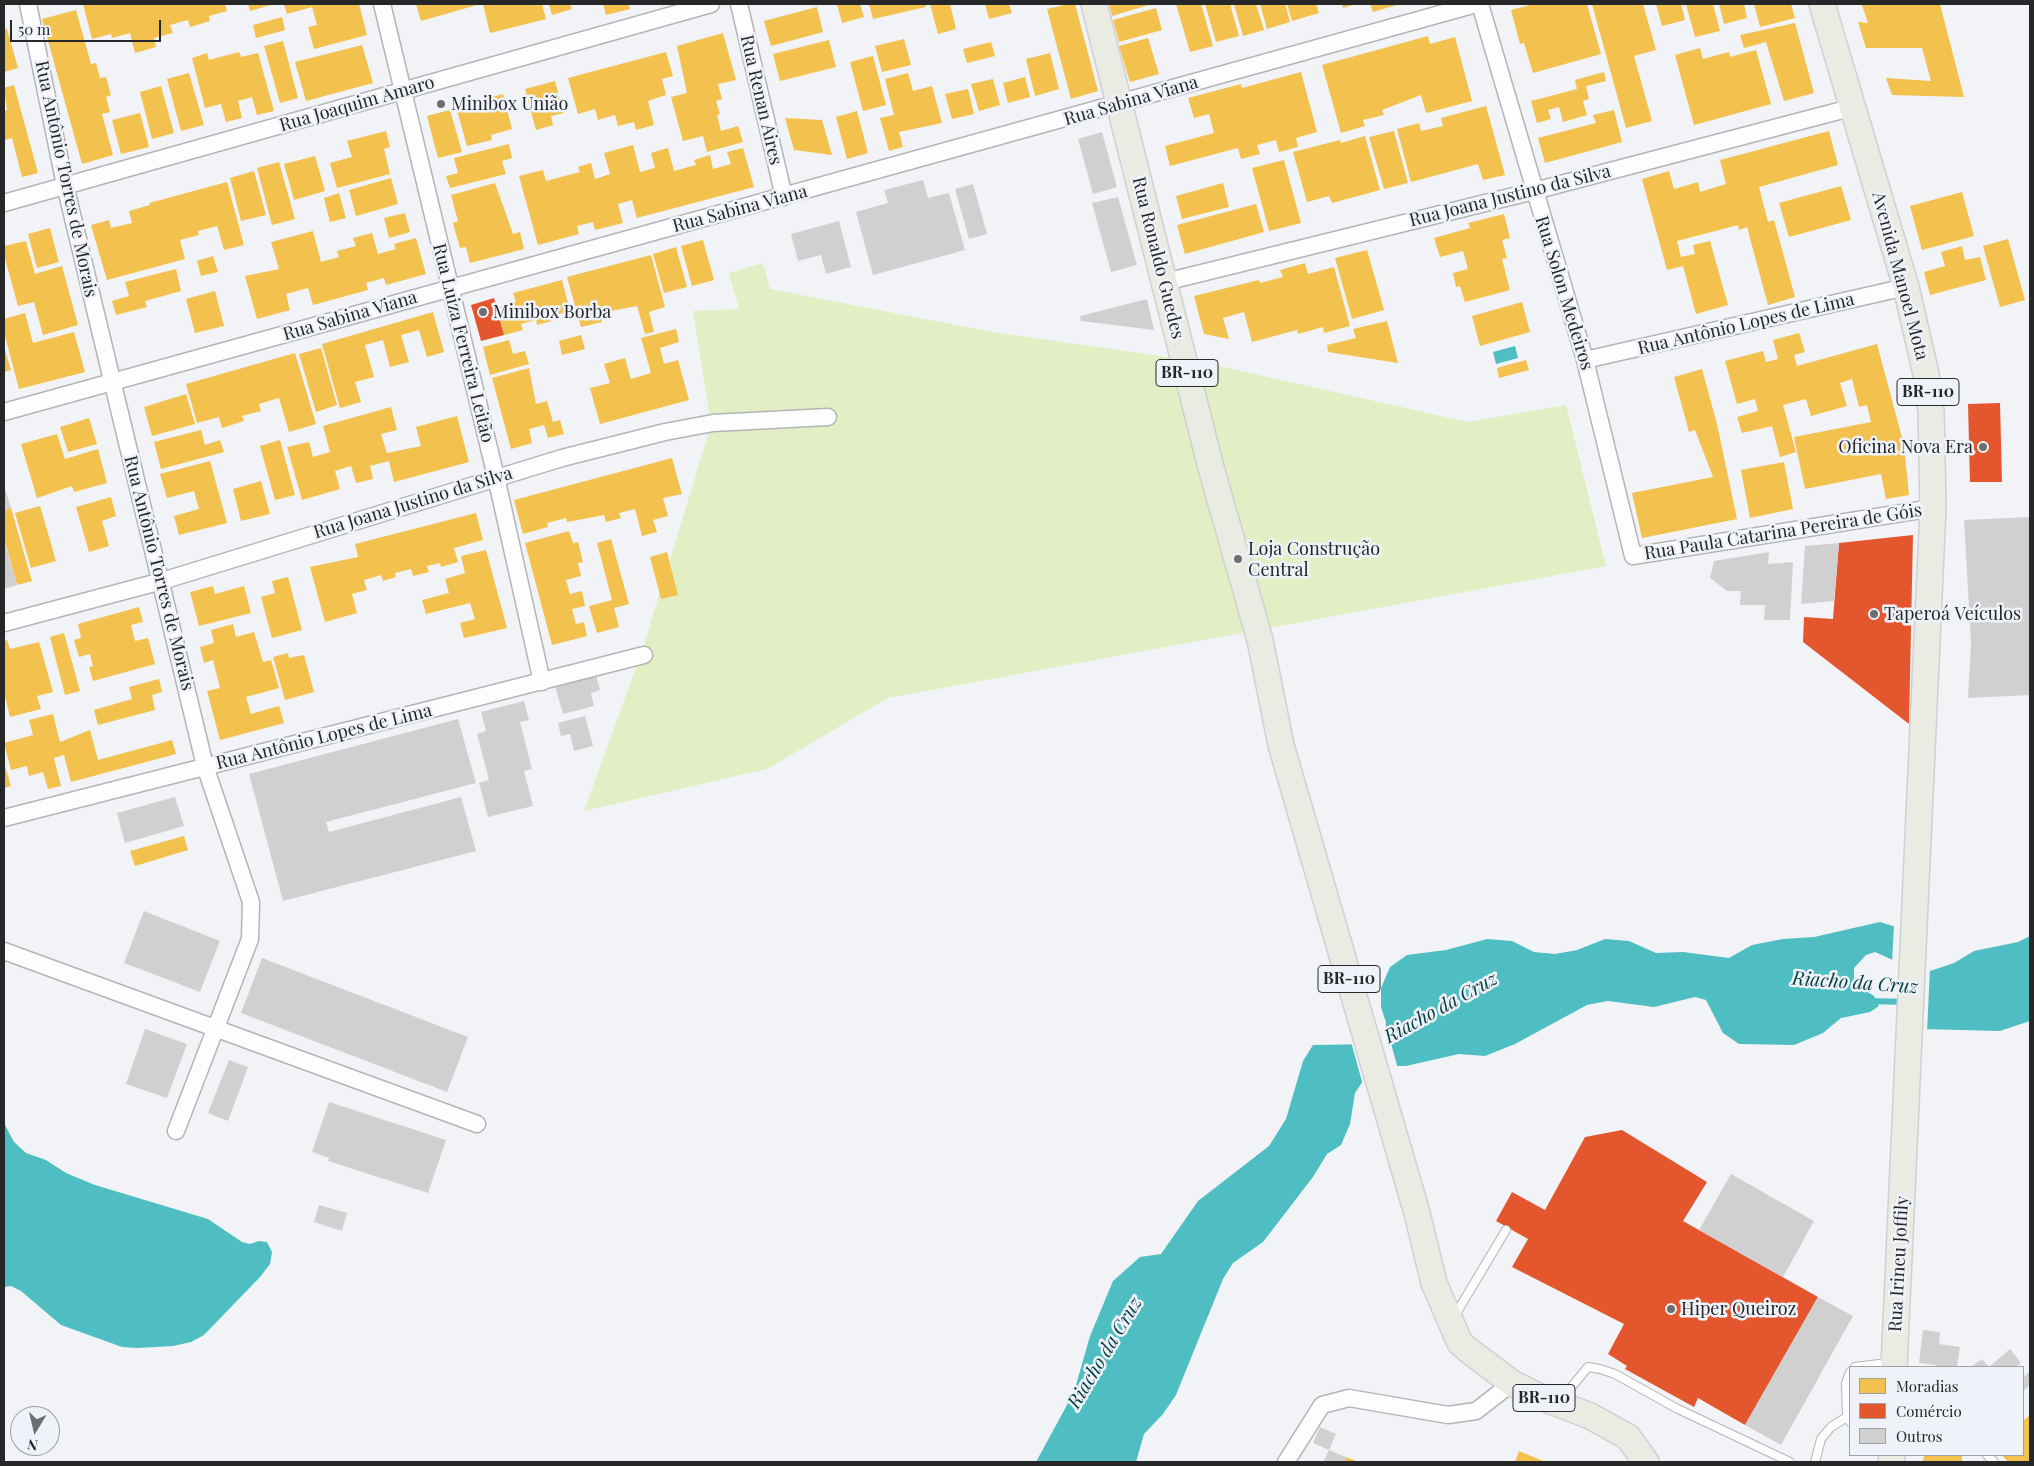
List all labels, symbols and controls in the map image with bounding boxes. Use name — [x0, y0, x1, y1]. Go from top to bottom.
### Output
scale bar — [12, 10, 164, 42]
text: 50 m — [18, 19, 50, 39]
street label: Rua Renan Aires — [736, 33, 786, 167]
street label: Rua Antônio Torres de Morais — [30, 59, 102, 299]
street label: Rua Joaquim Amaro — [277, 72, 437, 136]
street label: Rua Sabina Viana — [1061, 72, 1201, 130]
place label: Minibox União — [451, 93, 568, 115]
marker: Minibox União — [435, 98, 447, 110]
street label: Rua Joana Justino da Silva — [1407, 161, 1613, 231]
street label: Rua Ronaldo Guedes — [1127, 175, 1189, 341]
street label: Rua Sabina Viana — [670, 181, 810, 237]
street label: Avenida Manoel Mota — [1867, 189, 1933, 363]
street label: Rua Solon Medeiros — [1530, 213, 1598, 373]
street label: Rua Luiza Ferreira Leitão — [428, 241, 498, 445]
street label: Rua Sabina Viana — [280, 287, 420, 345]
street label: Rua Antônio Lopes de Lima — [1636, 289, 1856, 359]
place label: Minibox Borba — [493, 301, 611, 323]
marker: Minibox Borba — [477, 306, 489, 318]
road number: BR-110 — [1156, 359, 1218, 386]
road number: BR-110 — [1897, 378, 1959, 406]
place label: Oficina Nova Era — [1838, 436, 1973, 458]
marker: Oficina Nova Era — [1977, 441, 1989, 453]
street label: Rua Antônio Torres de Morais — [119, 453, 199, 693]
street label: Rua Joana Justino da Silva — [311, 462, 515, 544]
street label: Rua Paula Catarina Pereira de Góis — [1643, 499, 1923, 565]
place label: Loja Construção Central — [1248, 538, 1380, 580]
marker: Loja Construção Central — [1232, 553, 1244, 565]
place label: Taperoá Veículos — [1884, 603, 2021, 625]
marker: Taperoá Veículos — [1868, 608, 1880, 620]
street label: Rua Antônio Lopes de Lima — [214, 700, 434, 774]
road number: BR-110 — [1318, 966, 1380, 992]
water label: Riacho da Cruz — [1791, 967, 1919, 999]
water label: Riacho da Cruz — [1380, 968, 1502, 1048]
street label: Rua Irineu Joffily — [1885, 1195, 1913, 1333]
water label: Riacho da Cruz — [1063, 1293, 1147, 1413]
place label: Hiper Queiroz — [1681, 1298, 1796, 1320]
marker: Hiper Queiroz — [1665, 1303, 1677, 1315]
legend — [1849, 1366, 2024, 1456]
text: Moradias — [1896, 1376, 1958, 1396]
road number: BR-110 — [1513, 1385, 1575, 1412]
text: Comércio — [1896, 1401, 1962, 1421]
north arrow — [10, 1406, 60, 1456]
text: Outros — [1896, 1426, 1942, 1446]
text: N — [26, 1435, 39, 1455]

